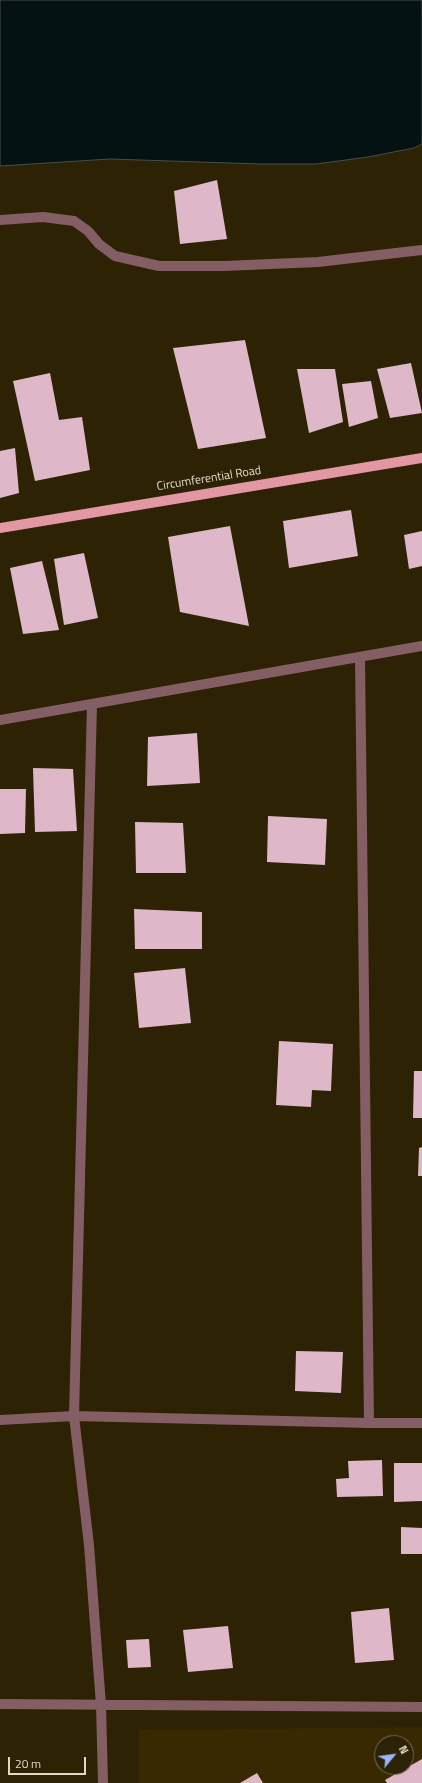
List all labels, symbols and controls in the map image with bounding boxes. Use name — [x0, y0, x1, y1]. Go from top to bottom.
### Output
street label: Circumferential Road — [156, 464, 262, 494]
north arrow — [374, 1735, 414, 1775]
text: N — [395, 1742, 412, 1757]
scale bar — [10, 1749, 88, 1775]
text: 20 m — [15, 1754, 41, 1773]

